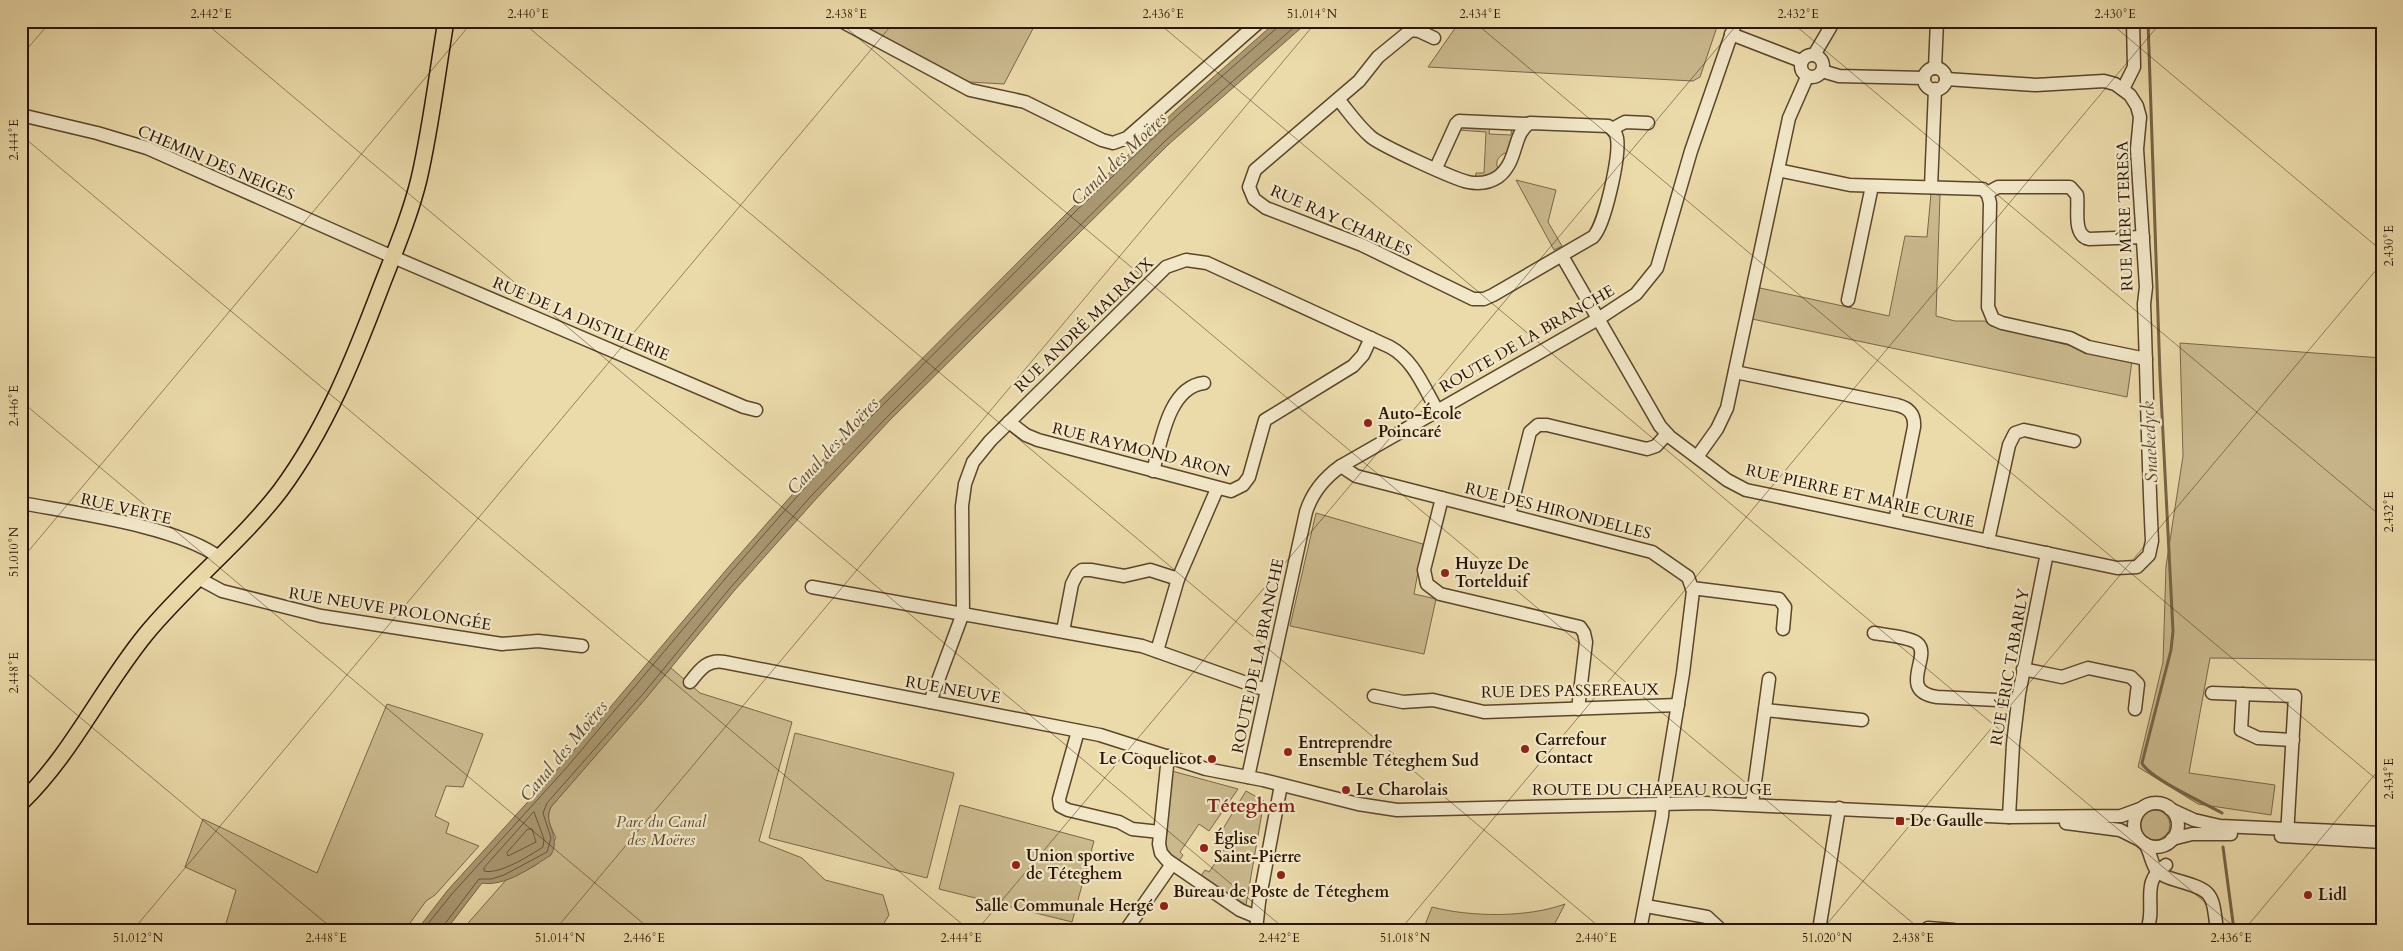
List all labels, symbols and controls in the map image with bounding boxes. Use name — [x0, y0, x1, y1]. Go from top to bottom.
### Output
text: 2.442°E — [190, 6, 232, 22]
text: 2.440°E — [507, 6, 549, 22]
text: 2.438°E — [825, 6, 867, 22]
text: 2.436°E — [1142, 6, 1184, 22]
text: 51.014°N — [1287, 6, 1338, 22]
text: 2.434°E — [1459, 6, 1501, 22]
text: 2.432°E — [1777, 6, 1819, 22]
text: 2.430°E — [2094, 6, 2136, 22]
water label: Canal des Moëres — [1065, 107, 1173, 211]
text: 2.444°E — [6, 119, 22, 161]
street label: CHEMIN DES NEIGES — [134, 120, 298, 206]
street label: RUE MÈRE TERESA — [2111, 140, 2139, 292]
street label: RUE RAY CHARLES — [1267, 180, 1415, 262]
text: 2.430°E — [2381, 225, 2397, 267]
street label: RUE ANDRÉ MALRAUX — [1010, 252, 1159, 397]
street label: RUE DE LA DISTILLERIE — [489, 272, 673, 366]
street label: ROUTE DE LA BRANCHE — [1435, 280, 1619, 398]
text: 2.446°E — [6, 385, 22, 427]
water label: Canal des Moëres — [781, 392, 885, 500]
water label: Snaekedyck — [2135, 400, 2165, 483]
place label: Auto-École Poincaré — [1378, 402, 1462, 443]
street label: RUE RAYMOND ARON — [1050, 417, 1233, 483]
marker: Auto-École Poincaré — [1362, 417, 1374, 429]
street label: RUE PIERRE ET MARIE CURIE — [1743, 459, 1977, 533]
street label: RUE DES HIRONDELLES — [1463, 477, 1653, 545]
street label: RUE VERTE — [78, 488, 174, 530]
text: 2.432°E — [2381, 491, 2397, 533]
text: 51.010°N — [6, 526, 22, 577]
place label: Huyze De Tortelduif — [1455, 553, 1530, 593]
street label: ROUTE DE LA BRANCHE — [1227, 556, 1289, 756]
marker: Huyze De Tortelduif — [1439, 567, 1451, 579]
street label: RUE NEUVE PROLONGÉE — [287, 582, 493, 636]
street label: RUE ÉRIC TABARLY — [1985, 587, 2035, 747]
text: 2.448°E — [6, 652, 22, 694]
street label: RUE NEUVE — [904, 671, 1003, 709]
street label: RUE DES PASSEREAUX — [1481, 678, 1660, 704]
water label: Canal des Moëres — [514, 695, 614, 807]
place label: Carrefour Contact — [1535, 729, 1607, 769]
place label: Entreprendre Ensemble Téteghem Sud — [1298, 732, 1479, 772]
marker: Carrefour Contact — [1519, 743, 1531, 755]
marker: Entreprendre Ensemble Téteghem Sud — [1282, 746, 1294, 758]
place label: Le Coquelicot — [1099, 748, 1202, 770]
marker: Le Coquelicot — [1206, 753, 1218, 765]
text: 2.434°E — [2381, 758, 2397, 800]
place label: Le Charolais — [1356, 779, 1448, 801]
street label: ROUTE DU CHAPEAU ROUGE — [1532, 779, 1772, 801]
marker: Le Charolais — [1340, 784, 1352, 796]
district label: Téteghem — [1206, 793, 1296, 819]
place label: De Gaulle — [1910, 810, 1984, 832]
park label: Parc du Canal des Moëres — [616, 811, 707, 851]
marker: De Gaulle — [1894, 815, 1906, 827]
place label: Église Saint-Pierre — [1214, 827, 1301, 868]
marker: Église Saint-Pierre — [1198, 842, 1210, 854]
place label: Union sportive de Téteghem — [1026, 845, 1135, 885]
marker: Union sportive de Téteghem — [1010, 859, 1022, 871]
marker: Bureau de Poste de Téteghem — [1275, 869, 1287, 881]
place label: Bureau de Poste de Téteghem — [1173, 881, 1389, 903]
place label: Lidl — [2318, 884, 2347, 906]
marker: Lidl — [2302, 889, 2314, 901]
place label: Salle Communale Hergé — [975, 895, 1154, 917]
marker: Salle Communale Hergé — [1158, 900, 1170, 912]
text: 51.012°N — [113, 930, 164, 946]
text: 2.448°E — [305, 930, 347, 946]
text: 51.014°N — [535, 930, 586, 946]
text: 2.446°E — [623, 930, 665, 946]
text: 2.444°E — [940, 930, 982, 946]
text: 2.442°E — [1258, 930, 1300, 946]
text: 51.018°N — [1380, 930, 1431, 946]
text: 2.440°E — [1575, 930, 1617, 946]
text: 51.020°N — [1802, 930, 1853, 946]
text: 2.438°E — [1892, 930, 1934, 946]
text: 2.436°E — [2210, 930, 2252, 946]

